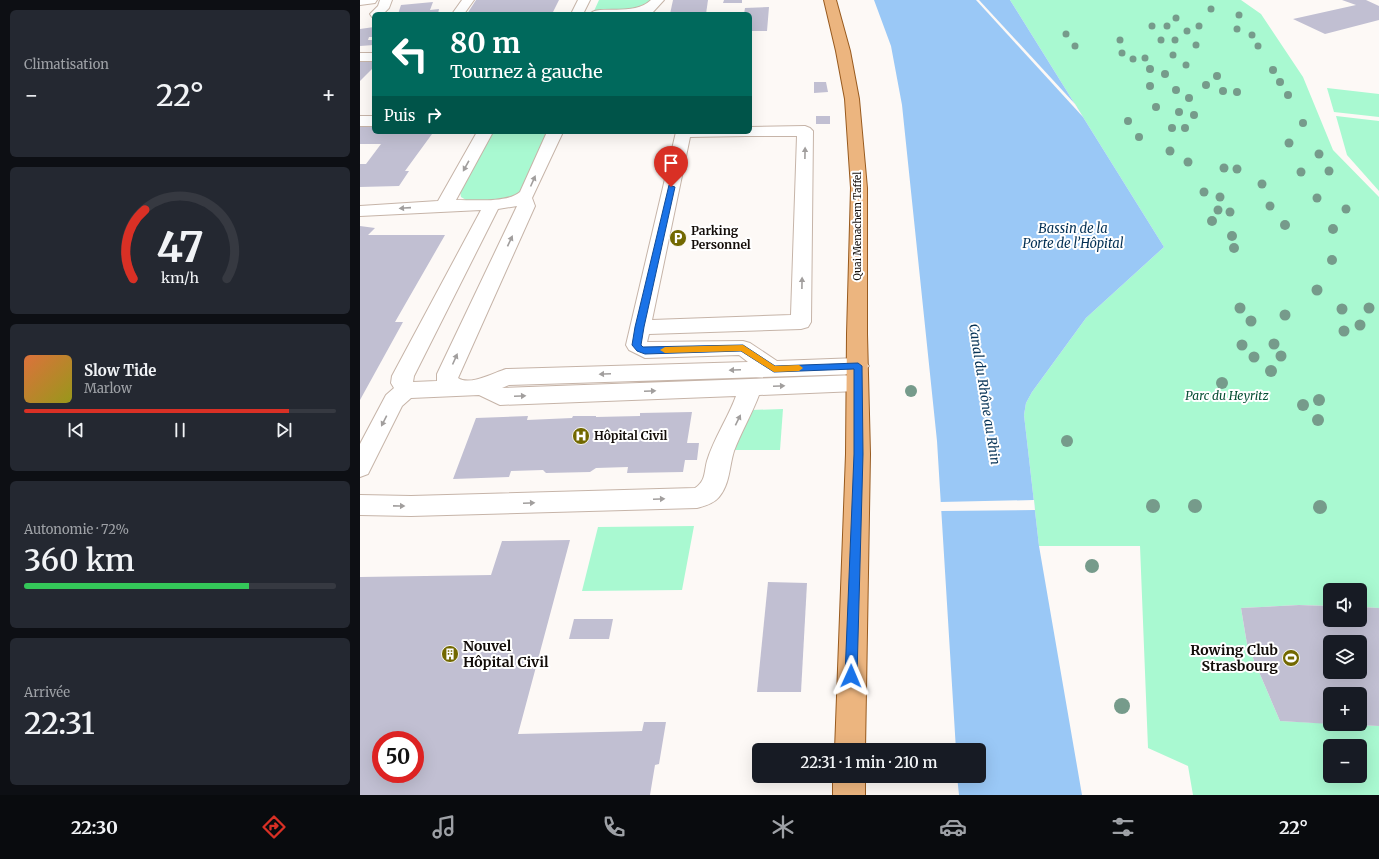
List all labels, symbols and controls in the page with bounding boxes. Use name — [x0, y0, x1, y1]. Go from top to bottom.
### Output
text: 80 m — [450, 25, 521, 61]
icon: left — [384, 28, 436, 80]
text: Climatisation — [24, 56, 109, 73]
text: Tournez à gauche — [450, 60, 603, 83]
text: 22° — [156, 76, 204, 114]
text: − — [24, 81, 39, 109]
text: + — [321, 81, 336, 109]
icon: right — [423, 104, 445, 126]
text: Puis — [384, 106, 415, 125]
pin — [654, 146, 688, 187]
one-way arrow — [802, 146, 808, 159]
icon: arrive — [660, 152, 682, 174]
one-way arrow — [463, 160, 470, 172]
street label: Quai Menachem Taffel — [851, 172, 864, 280]
one-way arrow — [530, 175, 537, 187]
one-way arrow — [399, 204, 411, 211]
text: 47 — [156, 220, 204, 272]
water label: Bassin de la Porte de l’Hôpital — [1022, 220, 1124, 252]
place label: Parking Personnel — [691, 223, 751, 252]
parking icon: Parking Personnel — [668, 228, 688, 248]
one-way arrow — [507, 236, 513, 247]
text: km/h — [161, 268, 199, 286]
one-way arrow — [799, 276, 805, 289]
water label: Canal du Rhône au Rhin — [965, 322, 1004, 466]
one-way arrow — [452, 353, 458, 365]
text: Slow Tide — [84, 361, 156, 380]
one-way arrow — [728, 367, 741, 373]
one-way arrow — [598, 371, 611, 377]
text: Marlow — [84, 380, 132, 397]
one-way arrow — [773, 383, 785, 390]
one-way arrow — [644, 388, 656, 395]
park label: Parc du Heyritz — [1185, 388, 1270, 403]
one-way arrow — [514, 393, 527, 399]
one-way arrow — [735, 415, 741, 426]
one-way arrow — [380, 416, 387, 427]
icon: previous — [65, 419, 87, 441]
icon: pause — [169, 419, 191, 441]
icon: next — [273, 419, 295, 441]
hospital icon: Hôpital Civil — [571, 426, 591, 446]
place label: Hôpital Civil — [594, 428, 668, 443]
one-way arrow — [653, 496, 666, 502]
one-way arrow — [523, 500, 536, 506]
one-way arrow — [393, 503, 406, 509]
text: Autonomie · 72% — [24, 521, 129, 538]
text: 360 km — [24, 541, 135, 579]
map controls — [1323, 583, 1367, 783]
button: sound — [1323, 583, 1367, 627]
button: layers — [1323, 635, 1367, 679]
place label: Nouvel Hôpital Civil — [463, 637, 549, 671]
place label: Rowing Club Strasbourg — [1190, 641, 1278, 675]
building icon: Nouvel Hôpital Civil — [440, 644, 460, 664]
sports icon: Rowing Club Strasbourg — [1281, 648, 1301, 668]
position arrow — [830, 655, 872, 697]
text: Arrivée — [24, 684, 70, 701]
button: + — [1323, 687, 1367, 731]
text: 22:31 — [24, 704, 95, 742]
speed limit sign: 50 — [372, 731, 424, 783]
button: − — [1323, 739, 1367, 783]
text: 22:31 · 1 min · 210 m — [801, 753, 937, 772]
icon: directions — [260, 813, 288, 841]
icon: music — [430, 813, 458, 841]
icon: phone — [600, 813, 628, 841]
icon: climate — [769, 813, 797, 841]
icon: car — [939, 813, 967, 841]
icon: filters — [1109, 813, 1137, 841]
text: 22:30 — [71, 816, 118, 839]
text: 22° — [1279, 816, 1308, 839]

